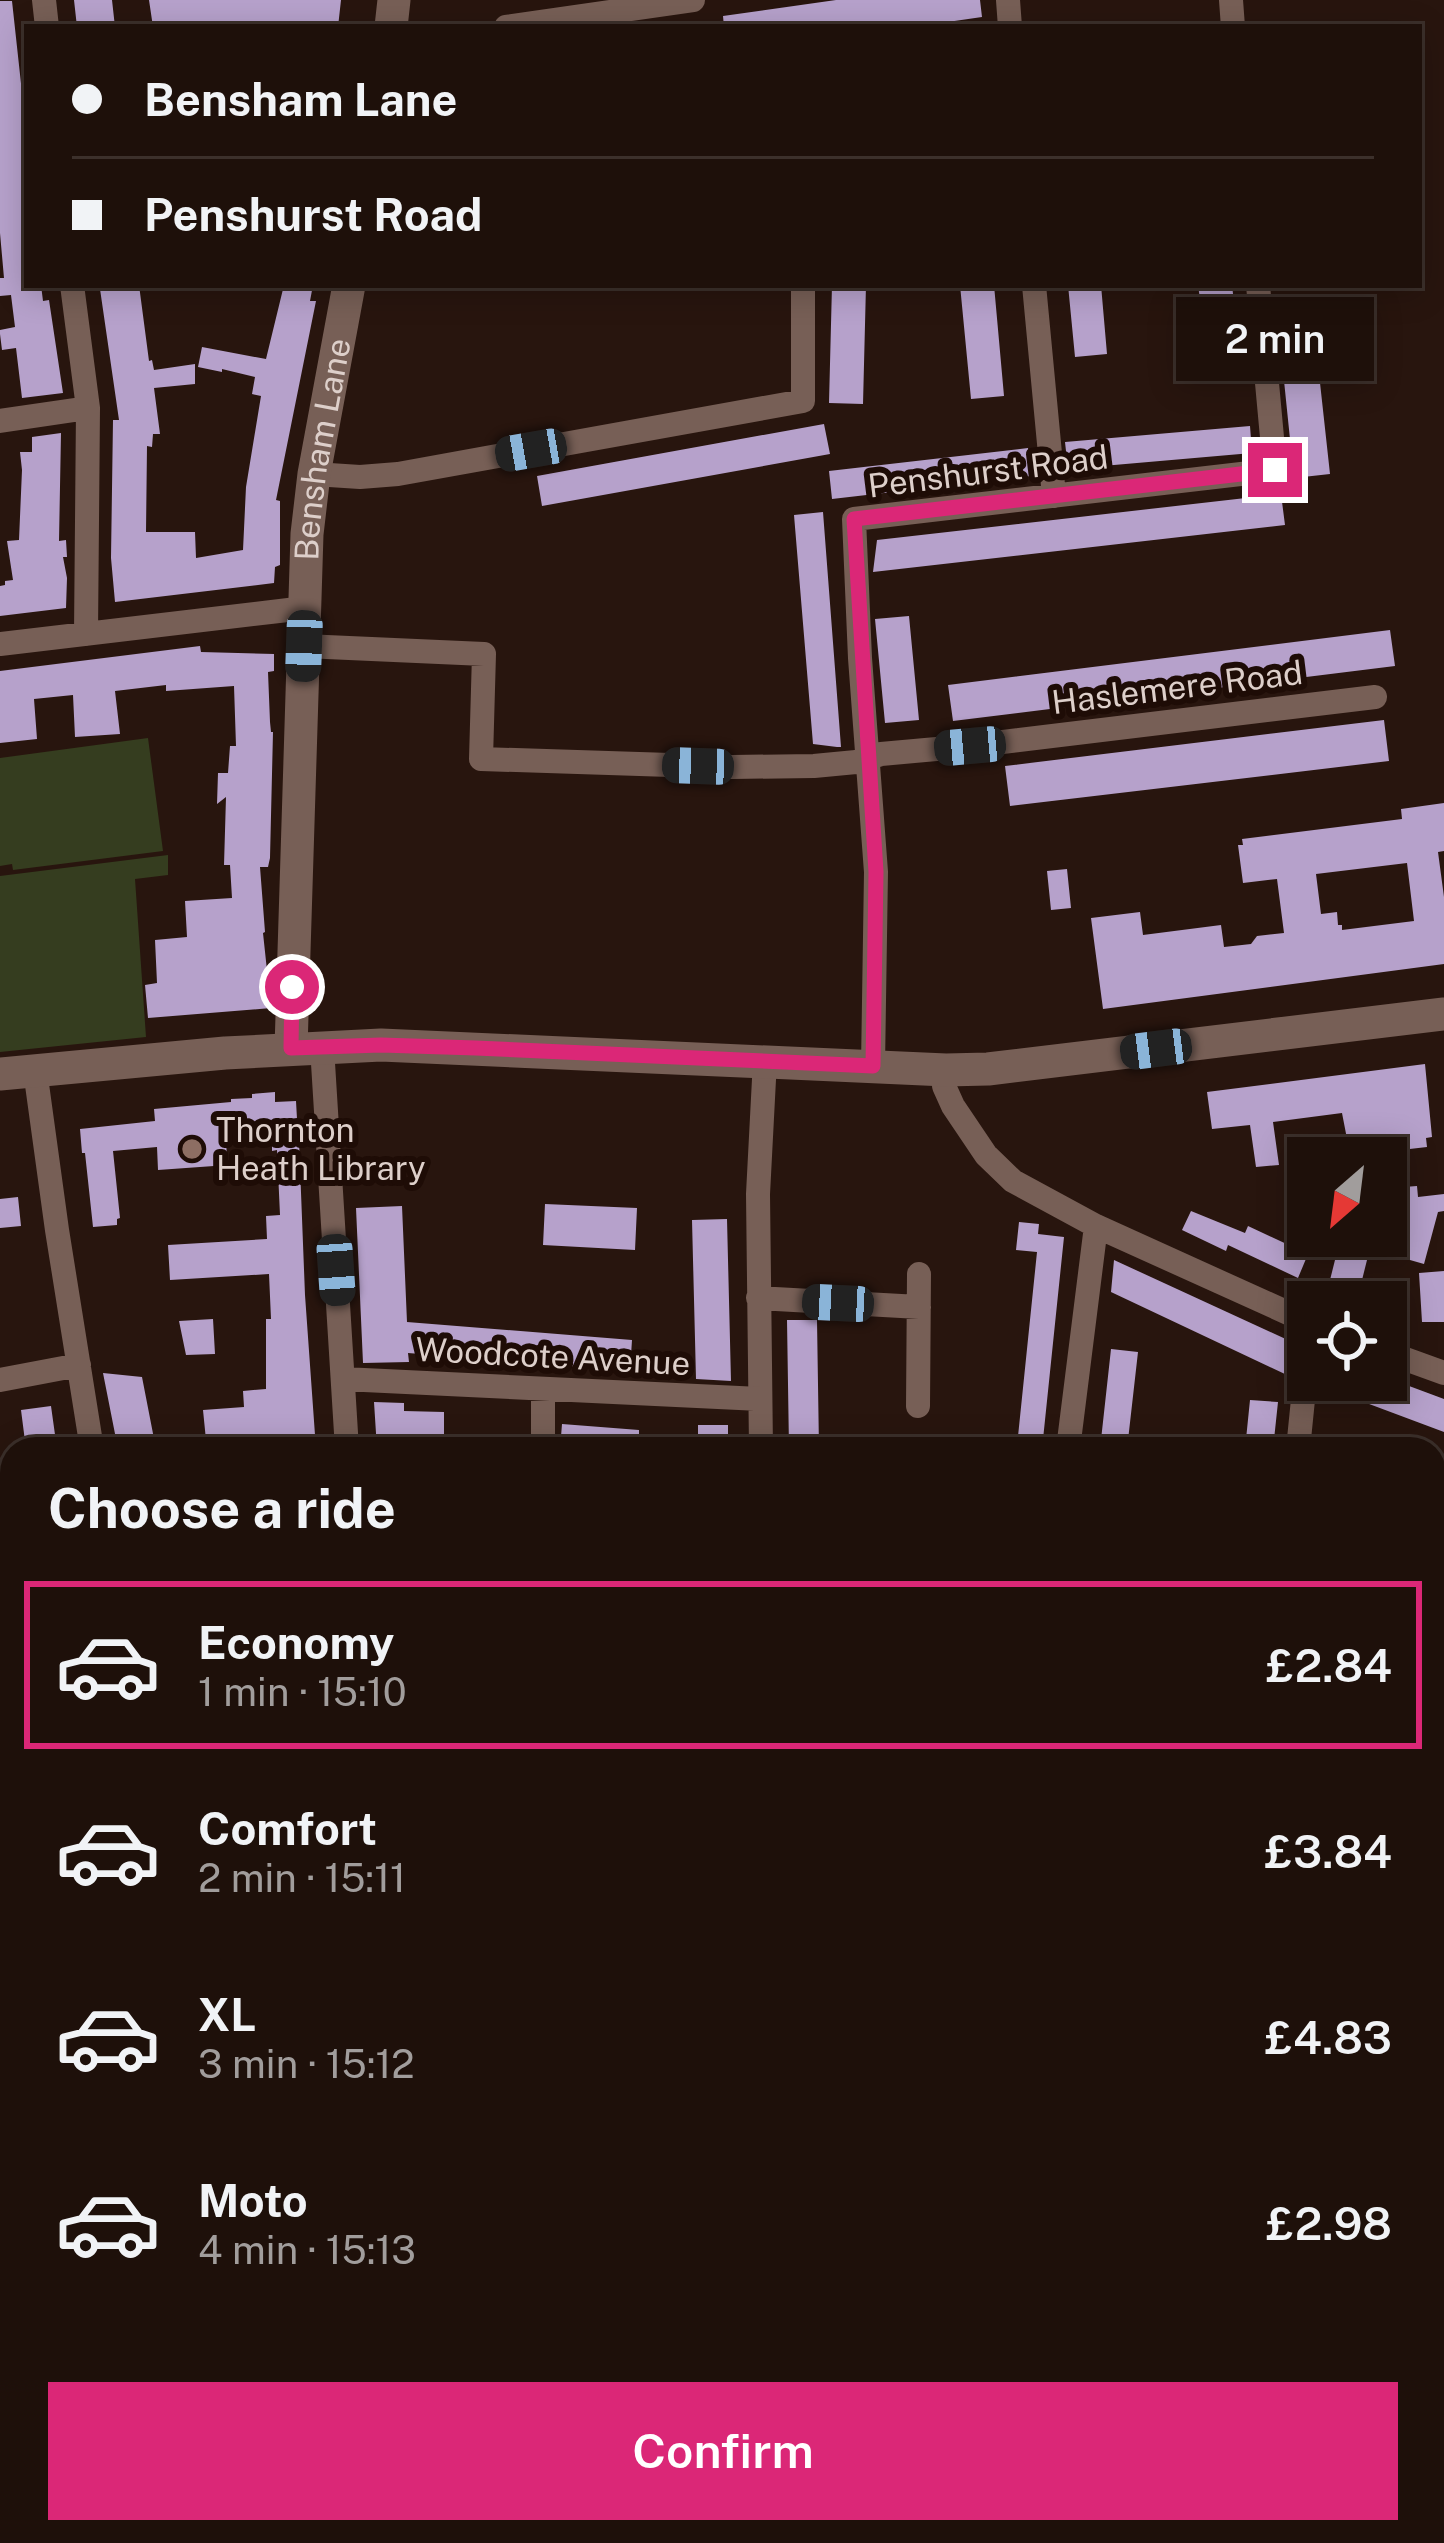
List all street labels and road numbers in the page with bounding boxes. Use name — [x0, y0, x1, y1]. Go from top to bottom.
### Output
street label: Bensham Lane — [287, 335, 358, 561]
street label: Penshurst Road — [866, 437, 1110, 505]
street label: Haslemere Road — [1049, 653, 1305, 721]
street label: Woodcote Avenue — [415, 1330, 691, 1382]

